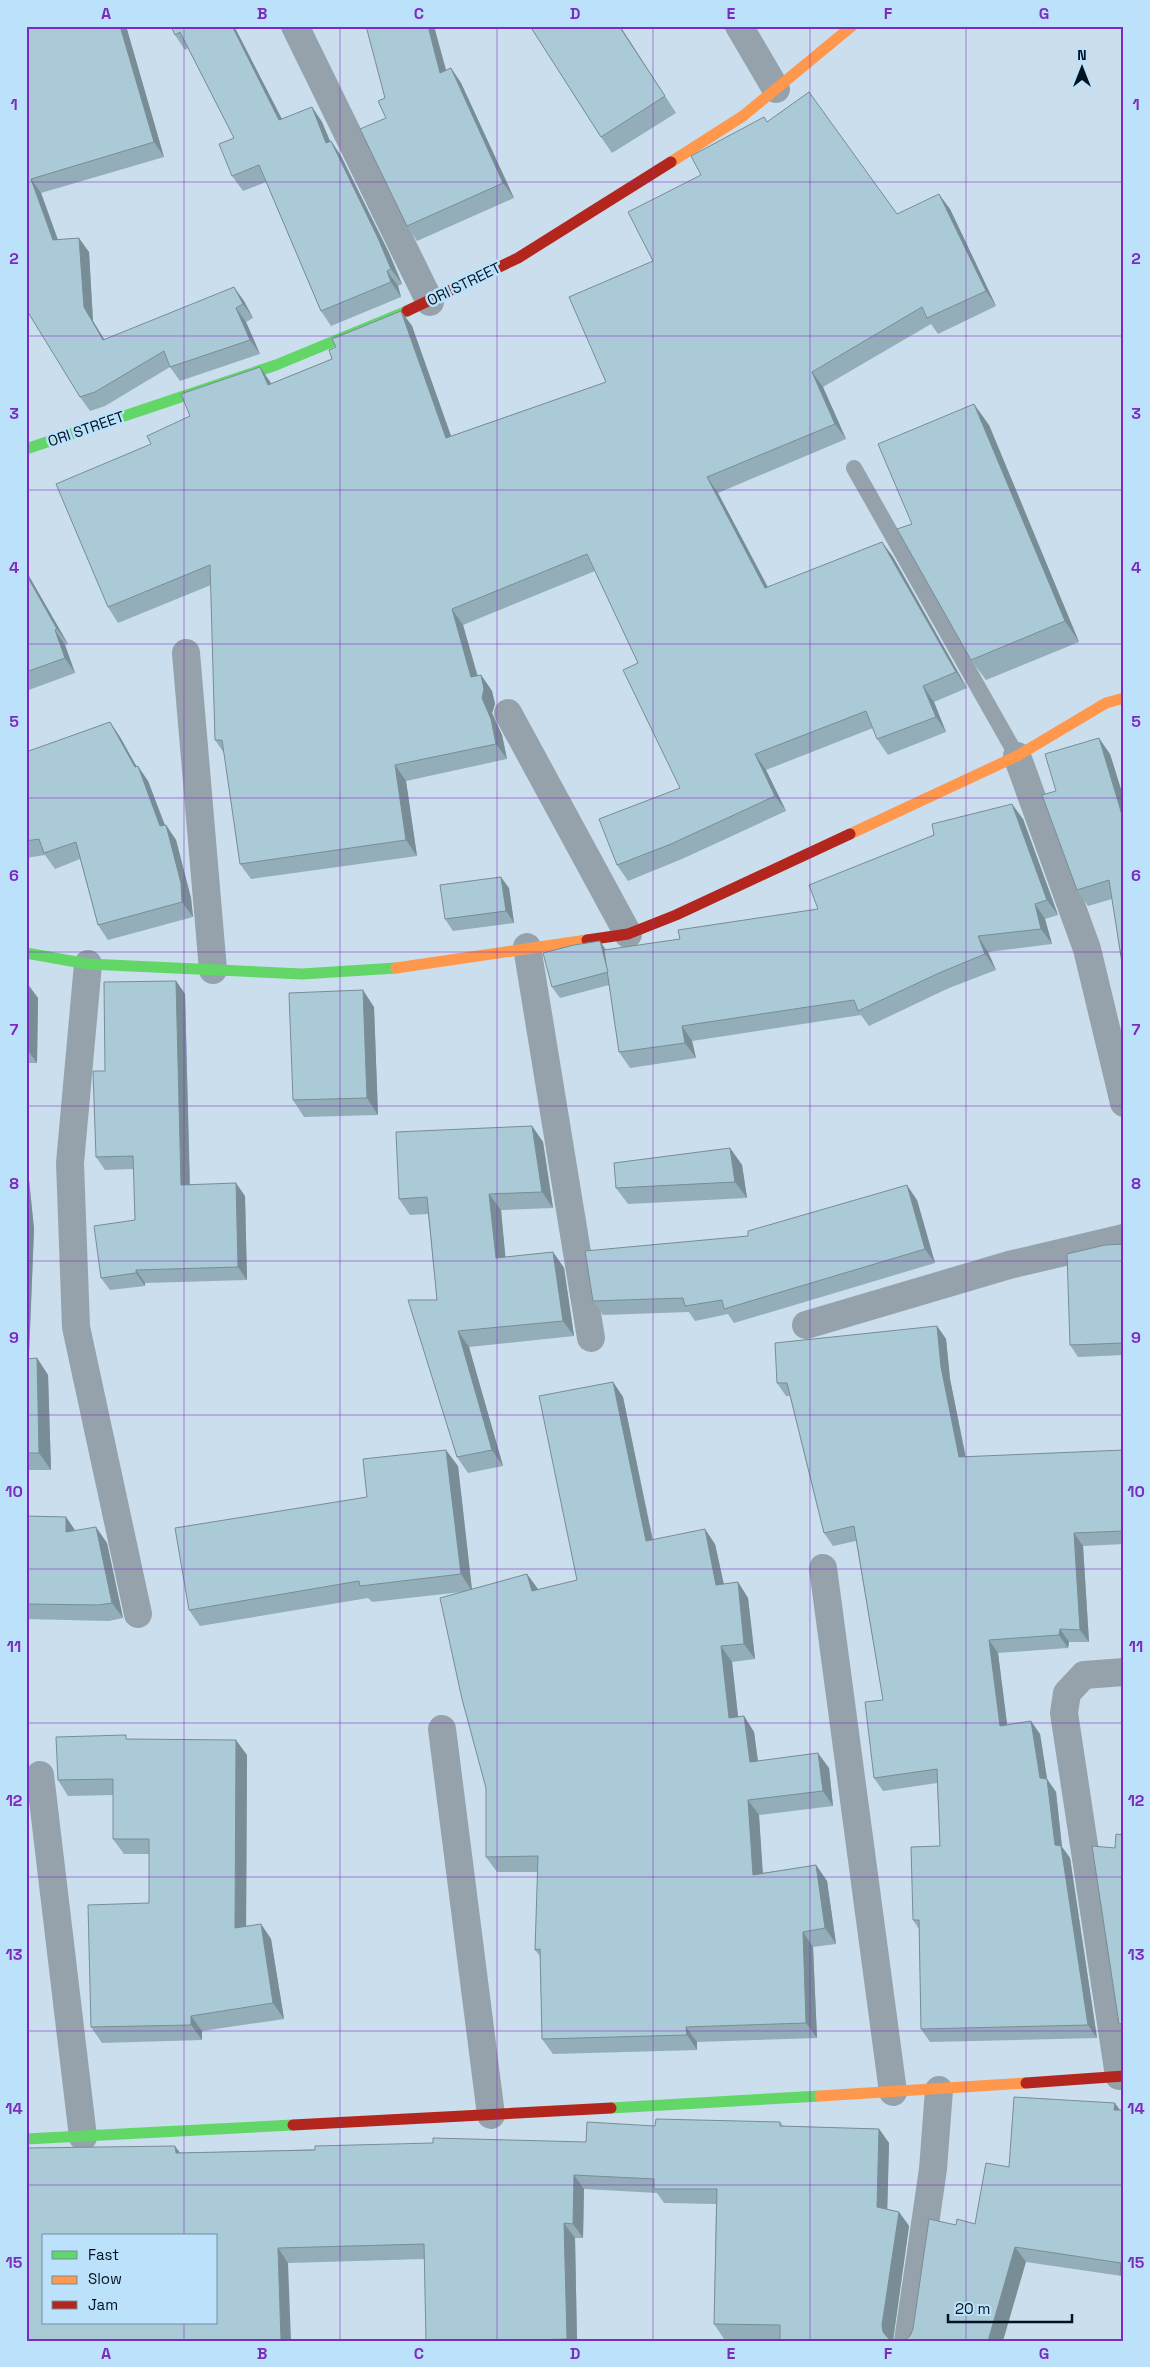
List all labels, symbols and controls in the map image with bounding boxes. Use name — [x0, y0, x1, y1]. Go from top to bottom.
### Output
text: A — [101, 3, 111, 24]
text: B — [257, 3, 267, 24]
text: C — [414, 3, 424, 24]
text: D — [570, 3, 580, 24]
text: E — [727, 3, 736, 24]
text: F — [884, 3, 893, 24]
text: G — [1039, 3, 1049, 24]
north arrow — [1058, 42, 1108, 92]
text: N — [1077, 46, 1087, 64]
text: 1 — [10, 94, 18, 115]
text: 1 — [1132, 94, 1140, 115]
text: 2 — [9, 248, 19, 269]
text: 2 — [1131, 248, 1141, 269]
street label: ORI STREET — [424, 257, 504, 310]
text: 3 — [9, 403, 19, 424]
text: 3 — [1131, 403, 1141, 424]
street label: ORI STREET — [45, 407, 127, 450]
text: 4 — [9, 557, 19, 578]
text: 4 — [1131, 557, 1141, 578]
text: 5 — [9, 711, 19, 732]
text: 5 — [1131, 711, 1141, 732]
text: 6 — [9, 865, 19, 886]
text: 6 — [1131, 865, 1141, 886]
text: 7 — [10, 1019, 19, 1040]
text: 7 — [1132, 1019, 1141, 1040]
text: 8 — [9, 1173, 19, 1194]
text: 8 — [1131, 1173, 1141, 1194]
text: 9 — [9, 1327, 19, 1348]
text: 9 — [1131, 1327, 1141, 1348]
text: 10 — [5, 1481, 23, 1502]
text: 10 — [1127, 1481, 1145, 1502]
text: 11 — [7, 1636, 21, 1657]
text: 11 — [1129, 1636, 1143, 1657]
text: 12 — [6, 1790, 22, 1811]
text: 12 — [1128, 1790, 1144, 1811]
text: 13 — [6, 1944, 23, 1965]
text: 13 — [1128, 1944, 1145, 1965]
text: 14 — [5, 2098, 23, 2119]
text: 14 — [1127, 2098, 1145, 2119]
legend — [42, 2234, 218, 2324]
text: Fast — [88, 2245, 119, 2264]
text: 15 — [6, 2252, 23, 2273]
text: 15 — [1128, 2252, 1145, 2273]
text: Slow — [88, 2269, 122, 2288]
scale bar — [948, 2292, 1071, 2324]
text: Jam — [88, 2295, 118, 2314]
text: 20 m — [955, 2299, 990, 2318]
text: A — [101, 2343, 111, 2364]
text: B — [257, 2343, 267, 2364]
text: C — [414, 2343, 424, 2364]
text: D — [570, 2343, 580, 2364]
text: E — [727, 2343, 736, 2364]
text: F — [884, 2343, 893, 2364]
text: G — [1039, 2343, 1049, 2364]

